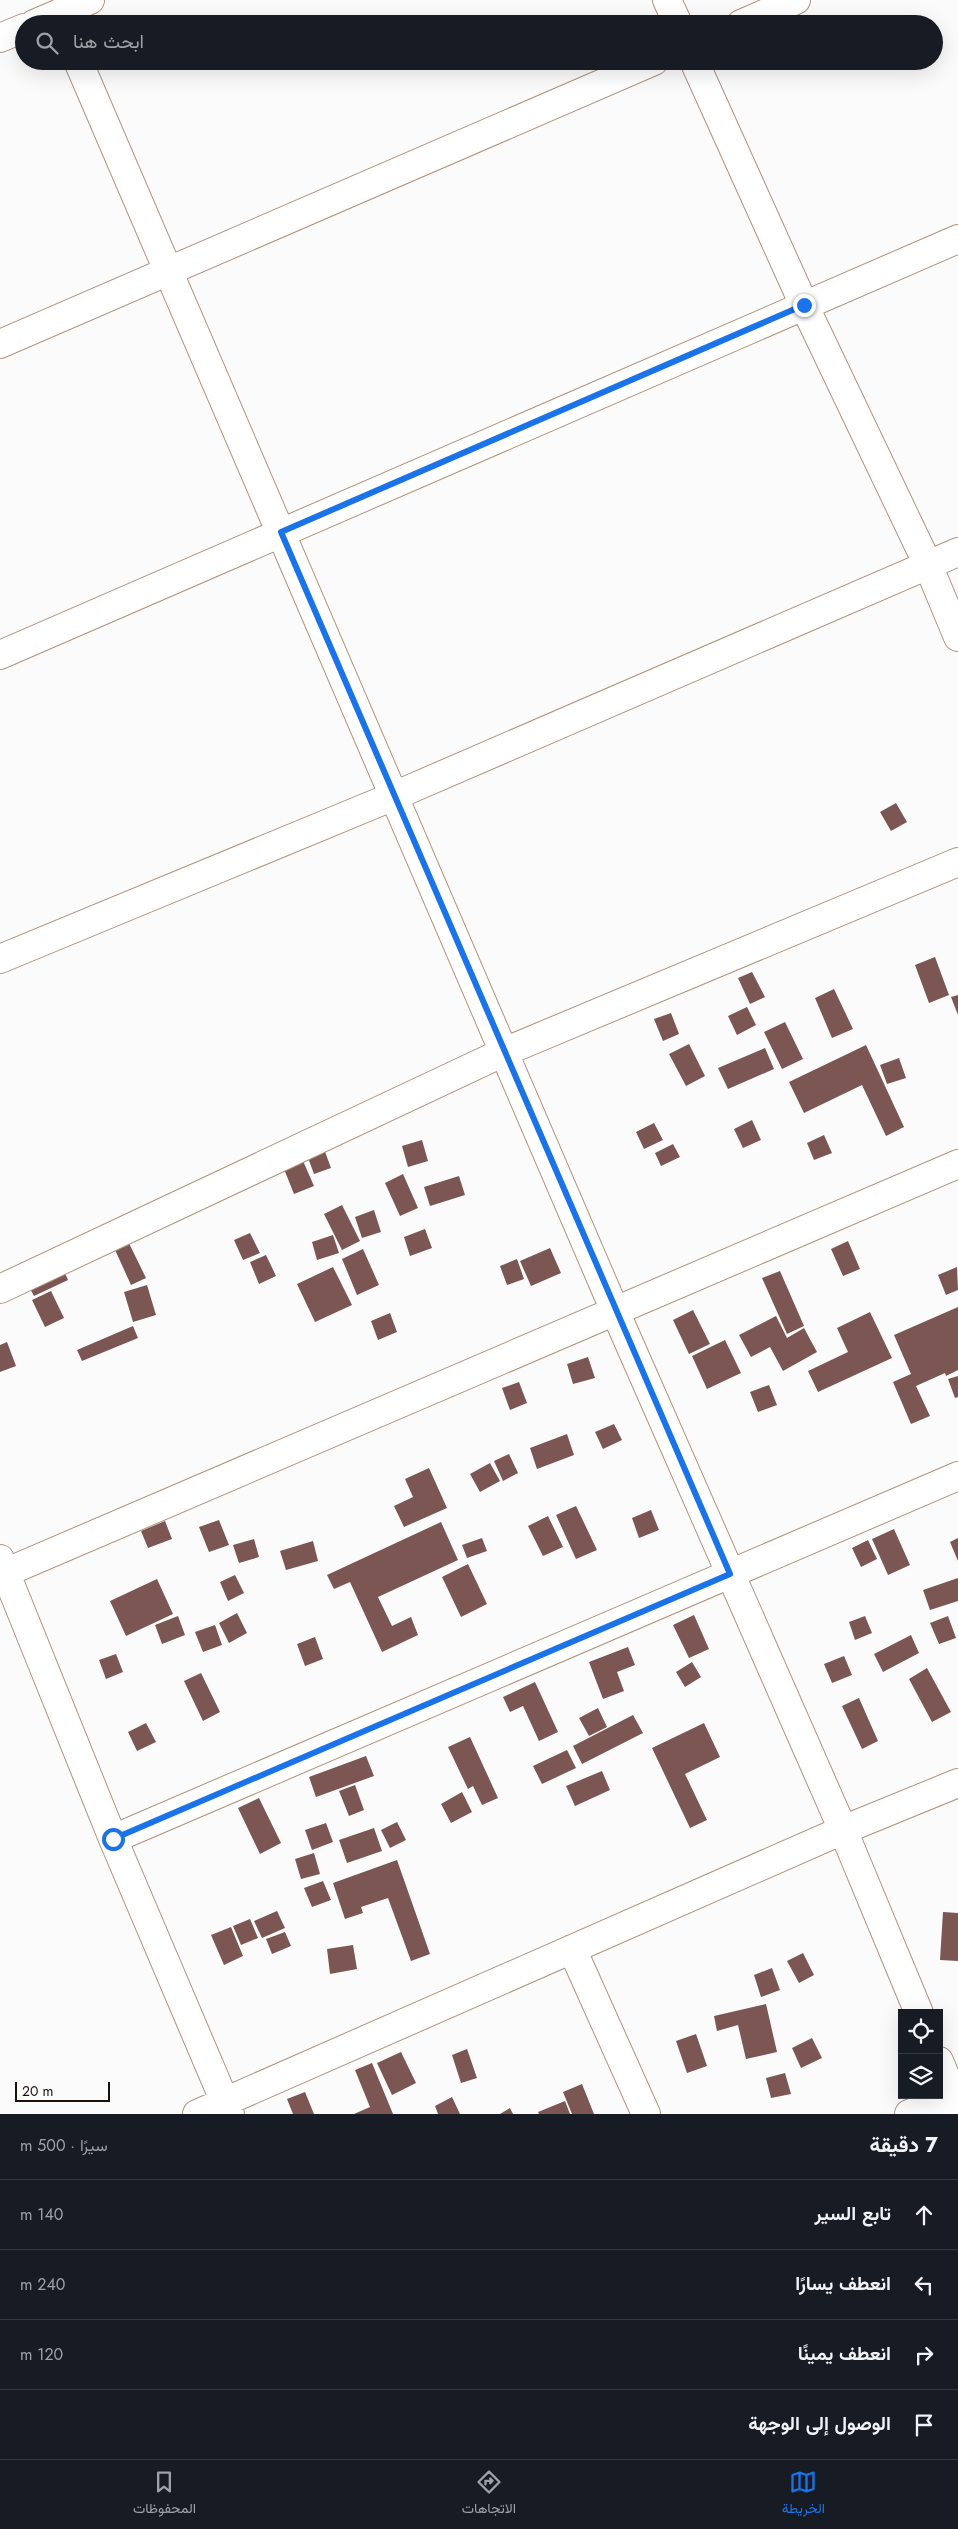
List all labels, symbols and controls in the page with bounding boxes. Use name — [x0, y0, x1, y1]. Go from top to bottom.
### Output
search box — [15, 15, 943, 70]
text: ابحث هنا — [73, 28, 144, 55]
icon: search — [33, 29, 61, 57]
route end — [793, 294, 816, 317]
route start — [102, 1828, 125, 1851]
map controls — [898, 2009, 943, 2099]
button: locate — [898, 2009, 943, 2054]
button: layers — [898, 2054, 943, 2099]
scale bar — [15, 2079, 110, 2102]
text: 20 m — [22, 2081, 54, 2101]
text: 7 دقيقة — [870, 2130, 938, 2160]
text: سيرًا · 500 m — [20, 2134, 108, 2157]
text: تابع السير — [814, 2200, 891, 2227]
icon: ahead — [910, 2201, 938, 2229]
text: 140 m — [20, 2203, 63, 2226]
text: انعطف يسارًا — [795, 2270, 891, 2297]
icon: left — [910, 2271, 938, 2299]
text: 240 m — [20, 2273, 65, 2296]
text: انعطف يمينًا — [798, 2340, 891, 2367]
icon: right — [910, 2341, 938, 2369]
text: 120 m — [20, 2343, 63, 2366]
text: الوصول إلى الوجهة — [748, 2410, 891, 2437]
icon: arrive — [910, 2411, 938, 2439]
tab: المحفوظات — [133, 2468, 196, 2521]
tab: الاتجاهات — [462, 2468, 516, 2521]
tab: الخريطة — [782, 2468, 825, 2521]

